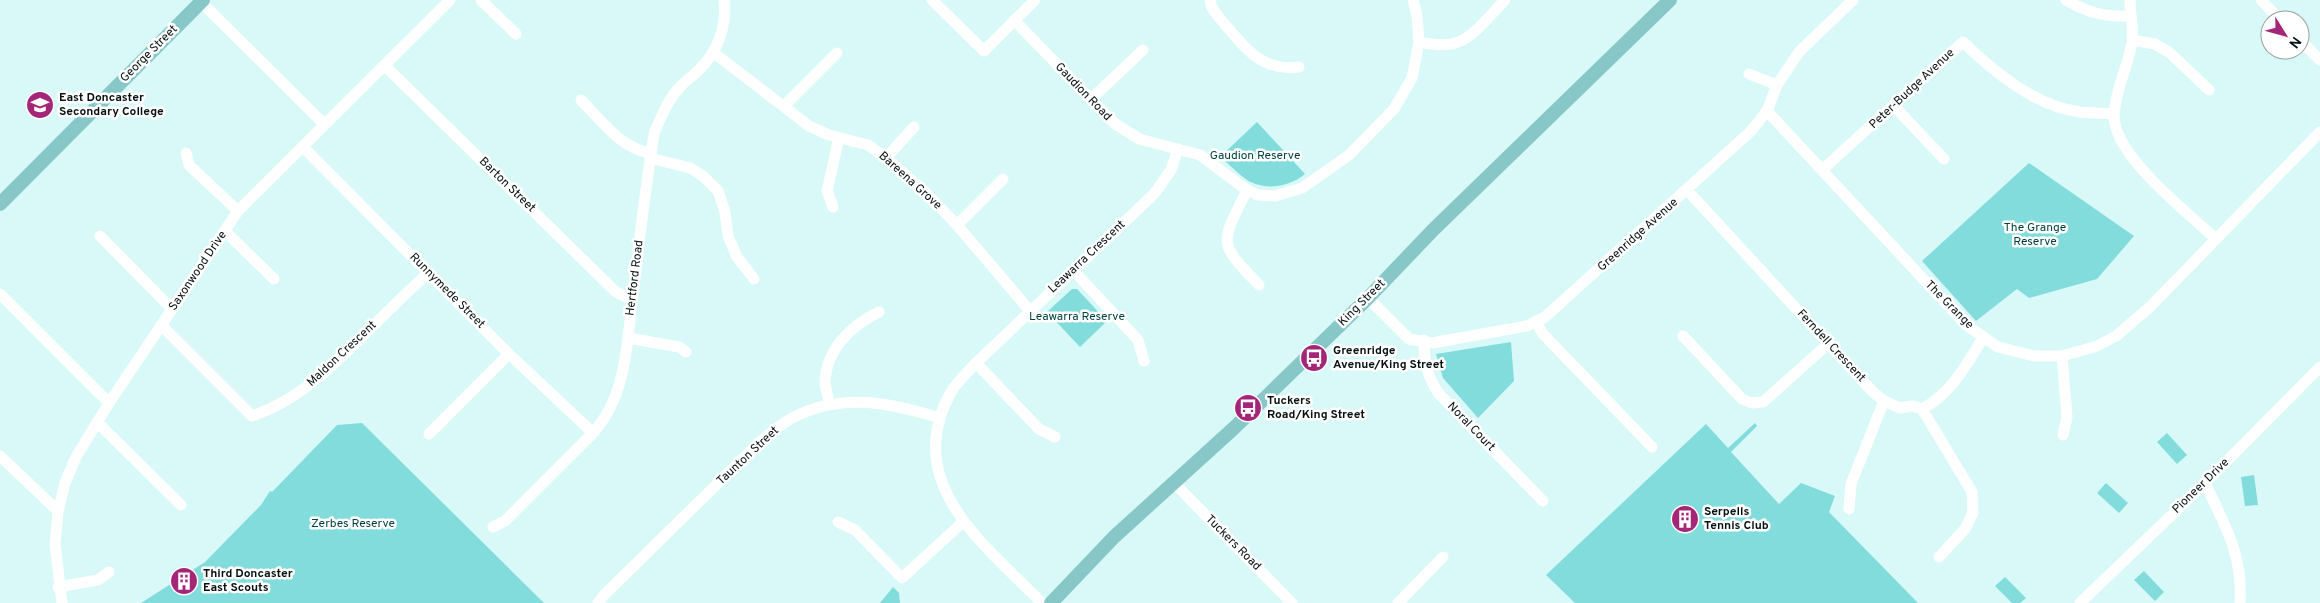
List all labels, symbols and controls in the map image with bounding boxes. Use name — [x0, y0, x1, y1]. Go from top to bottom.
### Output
north arrow — [2260, 10, 2310, 60]
street label: George Street — [117, 22, 181, 86]
text: N — [2284, 33, 2304, 51]
street label: Peter-Budge Avenue — [1866, 45, 1958, 133]
street label: Gaudion Road — [1051, 59, 1115, 125]
school or university icon: East Doncaster Secondary College — [25, 90, 55, 120]
place label: East Doncaster Secondary College — [59, 90, 164, 120]
street label: Bareena Grove — [875, 148, 945, 214]
park label: Gaudion Reserve — [1210, 148, 1300, 164]
street label: Barton Street — [475, 154, 539, 216]
street label: Greenridge Avenue — [1594, 195, 1682, 275]
street label: Leawarra Crescent — [1045, 217, 1129, 297]
park label: The Grange Reserve — [2004, 220, 2066, 250]
street label: Saxonwood Drive — [165, 228, 231, 314]
street label: Hertford Road — [622, 239, 648, 317]
street label: Runnymede Street — [406, 250, 488, 332]
street label: King Street — [1335, 276, 1389, 330]
street label: The Grange — [1921, 277, 1977, 333]
street label: Ferndell Crescent — [1793, 306, 1869, 386]
park label: Leawarra Reserve — [1029, 309, 1125, 325]
street label: Maldon Crescent — [304, 318, 380, 390]
bus stop icon: Greenridge Avenue/King Street — [1299, 343, 1329, 373]
place label: Greenridge Avenue/King Street — [1333, 343, 1444, 373]
bus stop icon: Tuckers Road/King Street — [1233, 393, 1263, 423]
place label: Tuckers Road/King Street — [1267, 393, 1365, 423]
street label: Noral Court — [1443, 399, 1499, 455]
street label: Taunton Street — [713, 423, 783, 489]
street label: Pioneer Drive — [2169, 455, 2233, 517]
building icon: Serpells Tennis Club — [1670, 504, 1700, 534]
place label: Serpells Tennis Club — [1704, 504, 1769, 534]
street label: Tuckers Road — [1202, 512, 1264, 574]
park label: Zerbes Reserve — [311, 516, 395, 532]
building icon: Third Doncaster East Scouts — [169, 566, 199, 596]
place label: Third Doncaster East Scouts — [203, 566, 293, 596]

